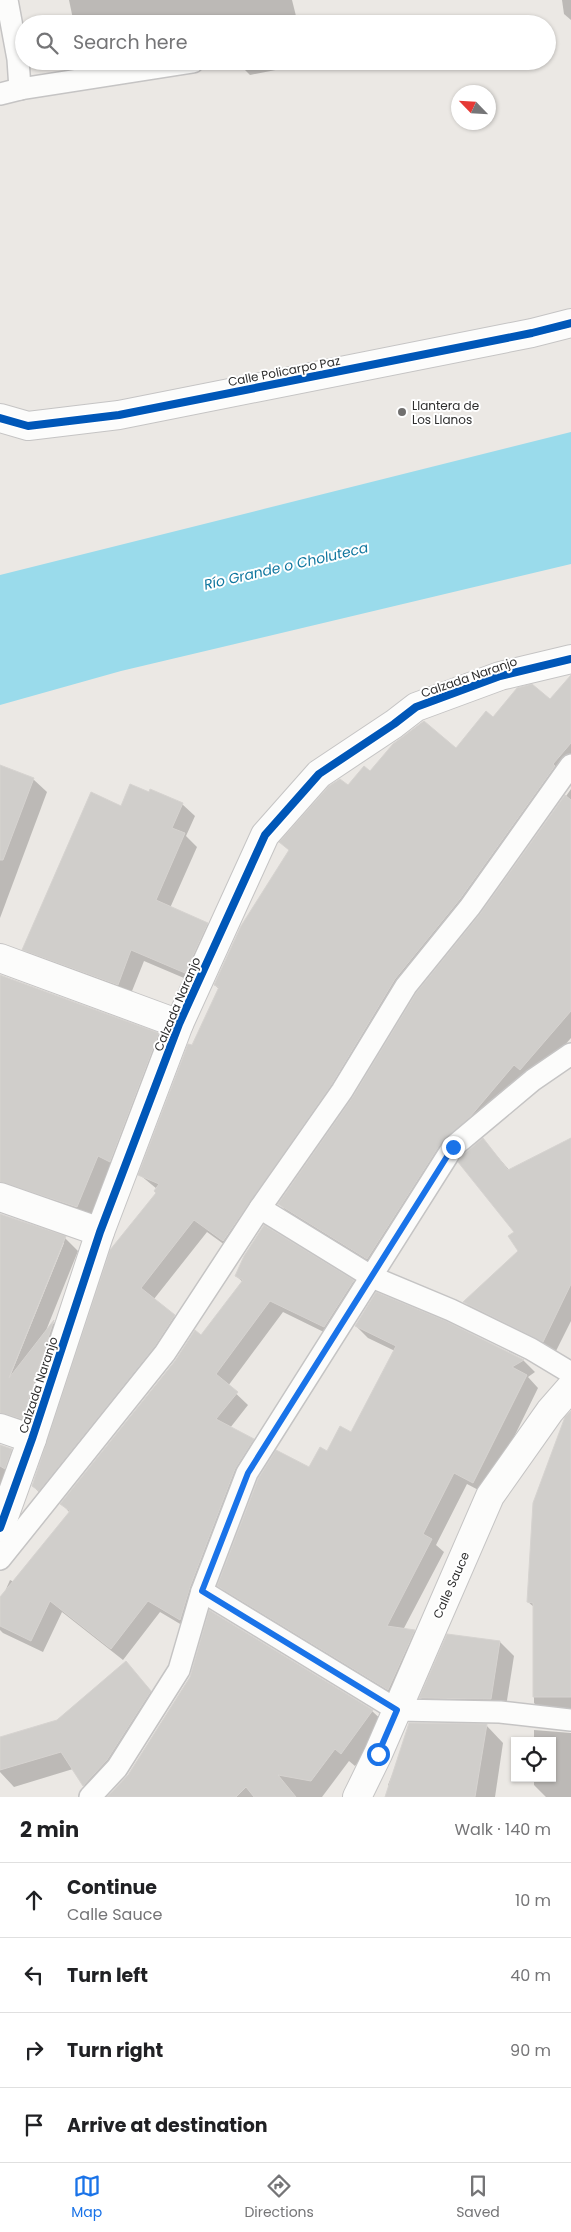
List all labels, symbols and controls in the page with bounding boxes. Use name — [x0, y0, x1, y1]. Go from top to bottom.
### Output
search box — [15, 15, 556, 70]
icon: search — [33, 29, 61, 57]
text: Search here — [73, 29, 187, 56]
north arrow — [451, 85, 496, 130]
street label: Calle Policarpo Paz — [226, 352, 342, 390]
place label: Llantera de Los Llanos — [412, 397, 479, 428]
marker: Llantera de Los Llanos — [396, 406, 408, 418]
water label: Río Grande o Choluteca — [202, 537, 371, 595]
street label: Calzada Naranjo — [419, 652, 520, 701]
street label: Calzada Naranjo — [149, 954, 205, 1054]
route end — [442, 1136, 465, 1159]
street label: Calzada Naranjo — [14, 1334, 62, 1436]
street label: Calle Sauce — [429, 1549, 473, 1621]
map controls — [511, 1737, 556, 1782]
button: locate — [511, 1737, 556, 1782]
route start — [367, 1743, 390, 1766]
text: 2 min — [20, 1815, 79, 1844]
text: Walk · 140 m — [454, 1818, 551, 1841]
text: Continue — [67, 1874, 157, 1901]
icon: ahead — [20, 1886, 48, 1914]
text: 10 m — [515, 1889, 551, 1912]
text: Calle Sauce — [67, 1903, 162, 1926]
icon: left — [20, 1961, 48, 1989]
text: Turn left — [67, 1962, 148, 1989]
text: 40 m — [510, 1964, 551, 1987]
icon: right — [20, 2036, 48, 2064]
text: Turn right — [67, 2037, 163, 2064]
text: 90 m — [510, 2039, 551, 2062]
icon: arrive — [20, 2111, 48, 2139]
text: Arrive at destination — [67, 2112, 268, 2139]
tab: Map — [71, 2172, 102, 2223]
tab: Directions — [244, 2172, 314, 2223]
tab: Saved — [456, 2172, 500, 2223]

